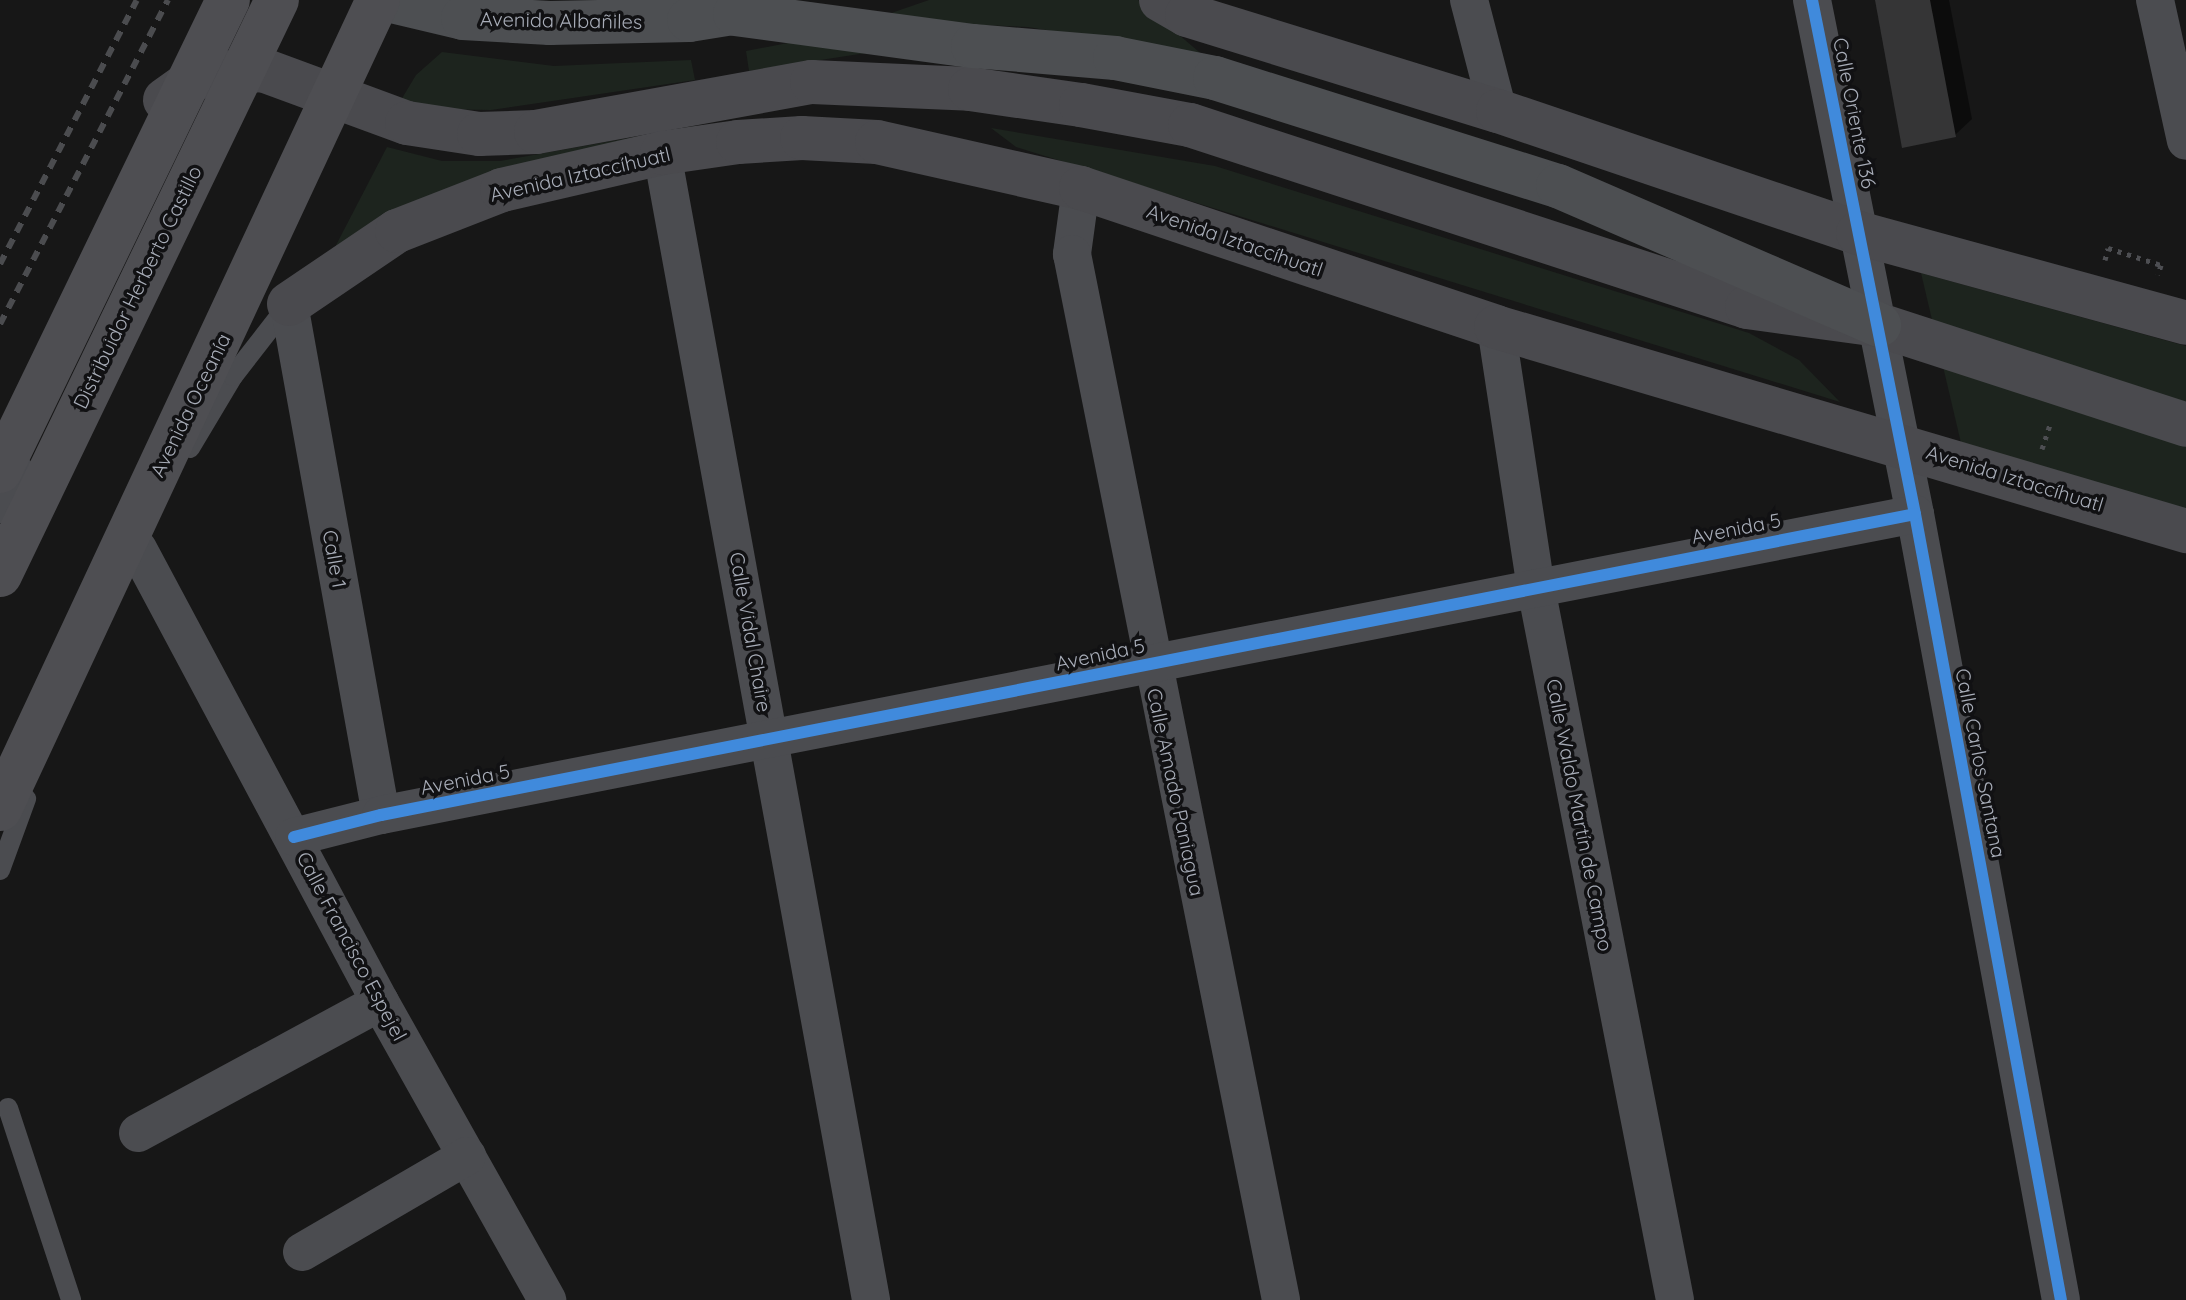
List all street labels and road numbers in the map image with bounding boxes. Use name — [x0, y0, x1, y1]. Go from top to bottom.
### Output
street label: Avenida Albañiles — [480, 7, 642, 33]
street label: Calle Oriente 136 — [1829, 36, 1881, 190]
street label: Avenida Iztaccíhuatl — [487, 142, 673, 206]
street label: Distribuidor Herberto Castillo — [68, 162, 206, 412]
street label: Avenida Iztaccíhuatl — [1144, 199, 1326, 281]
street label: Avenida Oceanía — [145, 329, 235, 481]
street label: Avenida Iztaccíhuatl — [1923, 440, 2107, 516]
street label: Avenida 5 — [1689, 508, 1783, 548]
street label: Calle 1 — [318, 528, 352, 590]
street label: Calle Vidal Chaire — [725, 550, 777, 714]
street label: Avenida 5 — [1053, 633, 1147, 675]
street label: Calle Carlos Santana — [1951, 666, 2011, 860]
street label: Calle Waldo Martín de Campo — [1542, 677, 1618, 953]
street label: Calle Amado Paniagua — [1142, 686, 1210, 898]
street label: Avenida 5 — [418, 759, 512, 799]
street label: Calle Francisco Espejel — [292, 847, 412, 1045]

